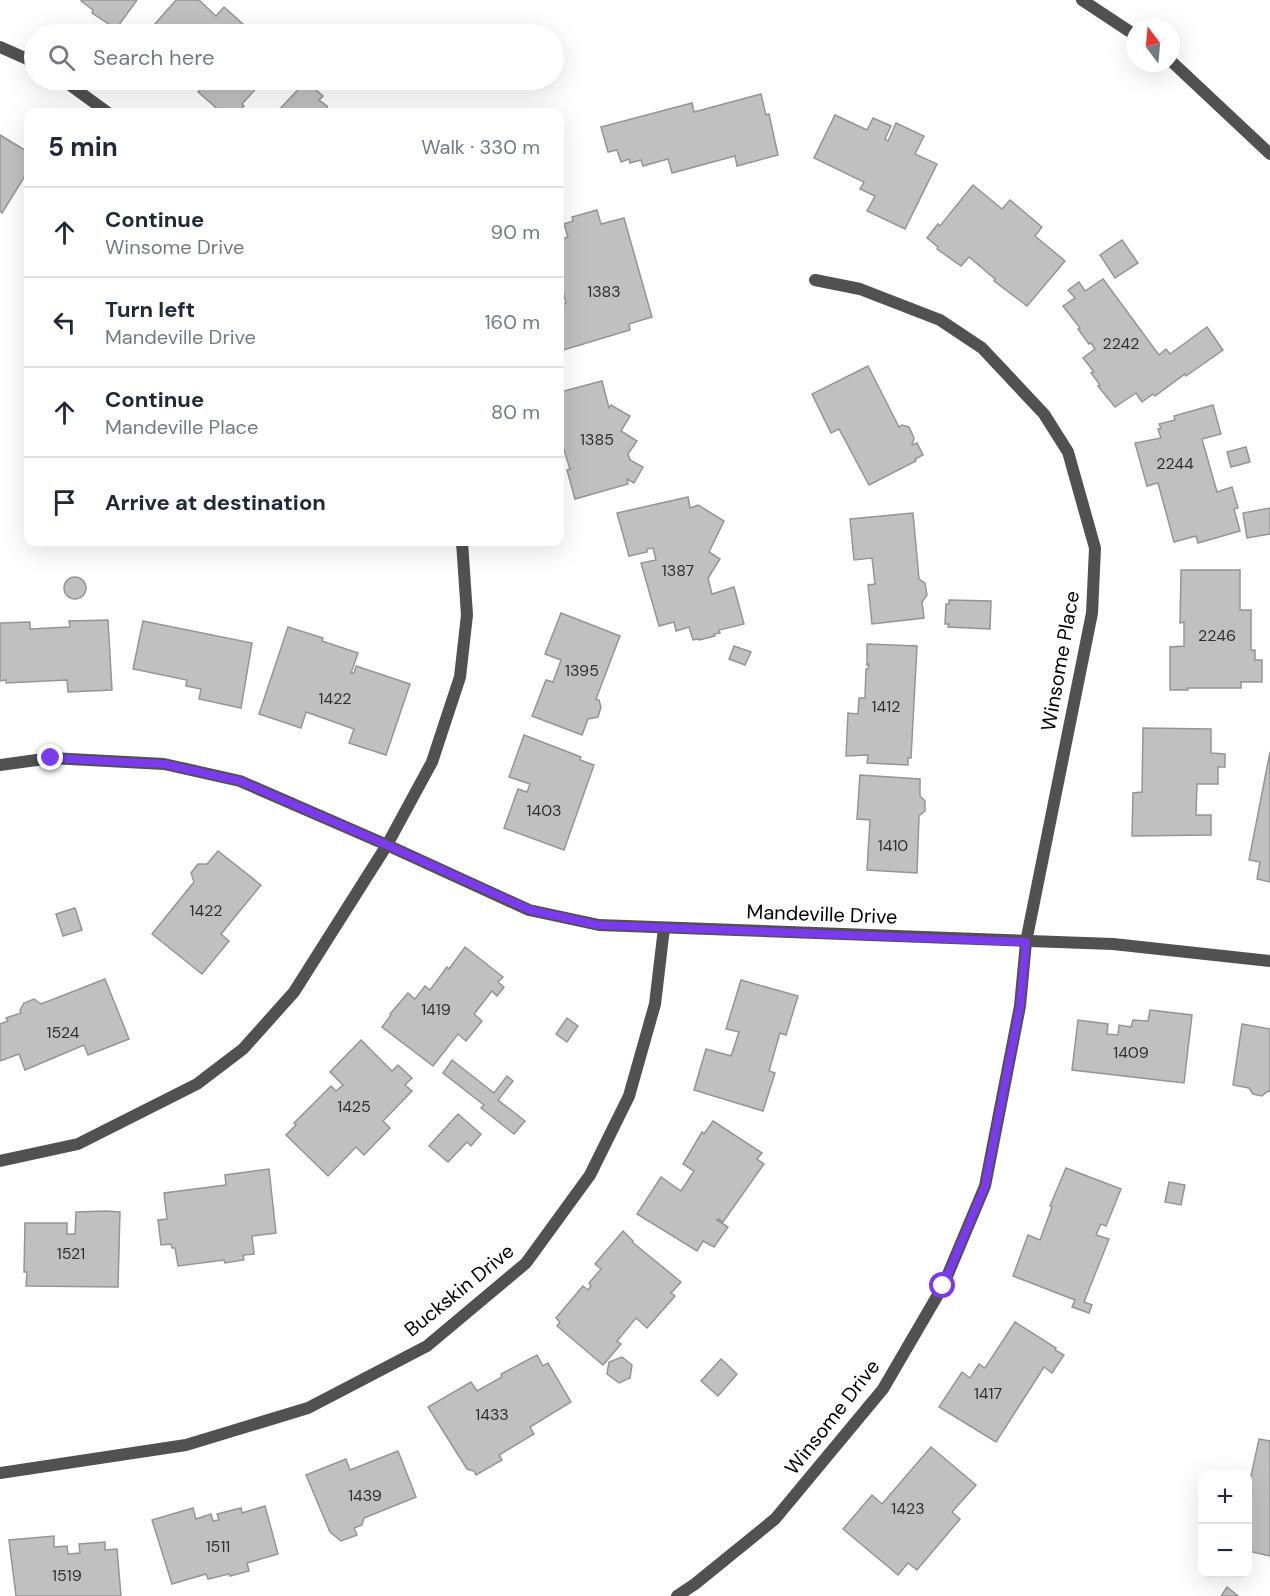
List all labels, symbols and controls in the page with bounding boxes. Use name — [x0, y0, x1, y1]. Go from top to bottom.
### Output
north arrow — [1126, 18, 1180, 72]
search box — [24, 24, 564, 90]
icon: search — [45, 41, 78, 74]
text: Search here — [93, 43, 214, 72]
text: 5 min — [48, 130, 118, 164]
text: Walk · 330 m — [421, 134, 540, 160]
text: Continue — [105, 205, 204, 234]
icon: ahead — [48, 216, 81, 249]
text: 90 m — [491, 219, 540, 245]
text: Winsome Drive — [105, 234, 244, 260]
house number: 1383 — [587, 281, 621, 302]
text: Turn left — [105, 295, 195, 324]
icon: left — [48, 306, 81, 339]
text: 160 m — [484, 309, 540, 335]
text: Mandeville Drive — [105, 324, 256, 350]
house number: 2242 — [1102, 333, 1140, 354]
text: Continue — [105, 385, 204, 414]
icon: ahead — [48, 396, 81, 429]
text: 80 m — [491, 399, 540, 425]
text: Mandeville Place — [105, 414, 258, 440]
house number: 1385 — [580, 429, 614, 450]
house number: 2244 — [1156, 453, 1194, 474]
icon: arrive — [48, 486, 81, 519]
text: Arrive at destination — [105, 488, 326, 517]
house number: 1387 — [662, 560, 694, 581]
street label: Winsome Place — [1035, 589, 1085, 733]
house number: 2246 — [1198, 625, 1236, 646]
house number: 1395 — [565, 660, 599, 681]
house number: 1422 — [318, 688, 352, 709]
house number: 1412 — [872, 696, 900, 717]
route end — [37, 744, 63, 770]
house number: 1403 — [526, 800, 562, 821]
house number: 1410 — [878, 835, 908, 856]
street label: Mandeville Drive — [746, 898, 898, 930]
house number: 1422 — [189, 900, 223, 921]
house number: 1419 — [421, 999, 451, 1020]
house number: 1524 — [46, 1022, 80, 1043]
house number: 1409 — [1113, 1042, 1149, 1063]
house number: 1425 — [337, 1096, 371, 1117]
street label: Buckskin Drive — [399, 1238, 519, 1342]
house number: 1521 — [57, 1243, 85, 1264]
route start — [929, 1272, 955, 1298]
street label: Winsome Drive — [779, 1354, 885, 1480]
house number: 1417 — [974, 1383, 1002, 1404]
house number: 1433 — [475, 1404, 509, 1425]
map controls — [1198, 1470, 1252, 1578]
button: + — [1198, 1470, 1252, 1524]
house number: 1439 — [348, 1485, 382, 1506]
house number: 1423 — [891, 1498, 925, 1519]
button: − — [1198, 1524, 1252, 1578]
house number: 1511 — [206, 1536, 230, 1557]
house number: 1519 — [52, 1565, 82, 1586]

